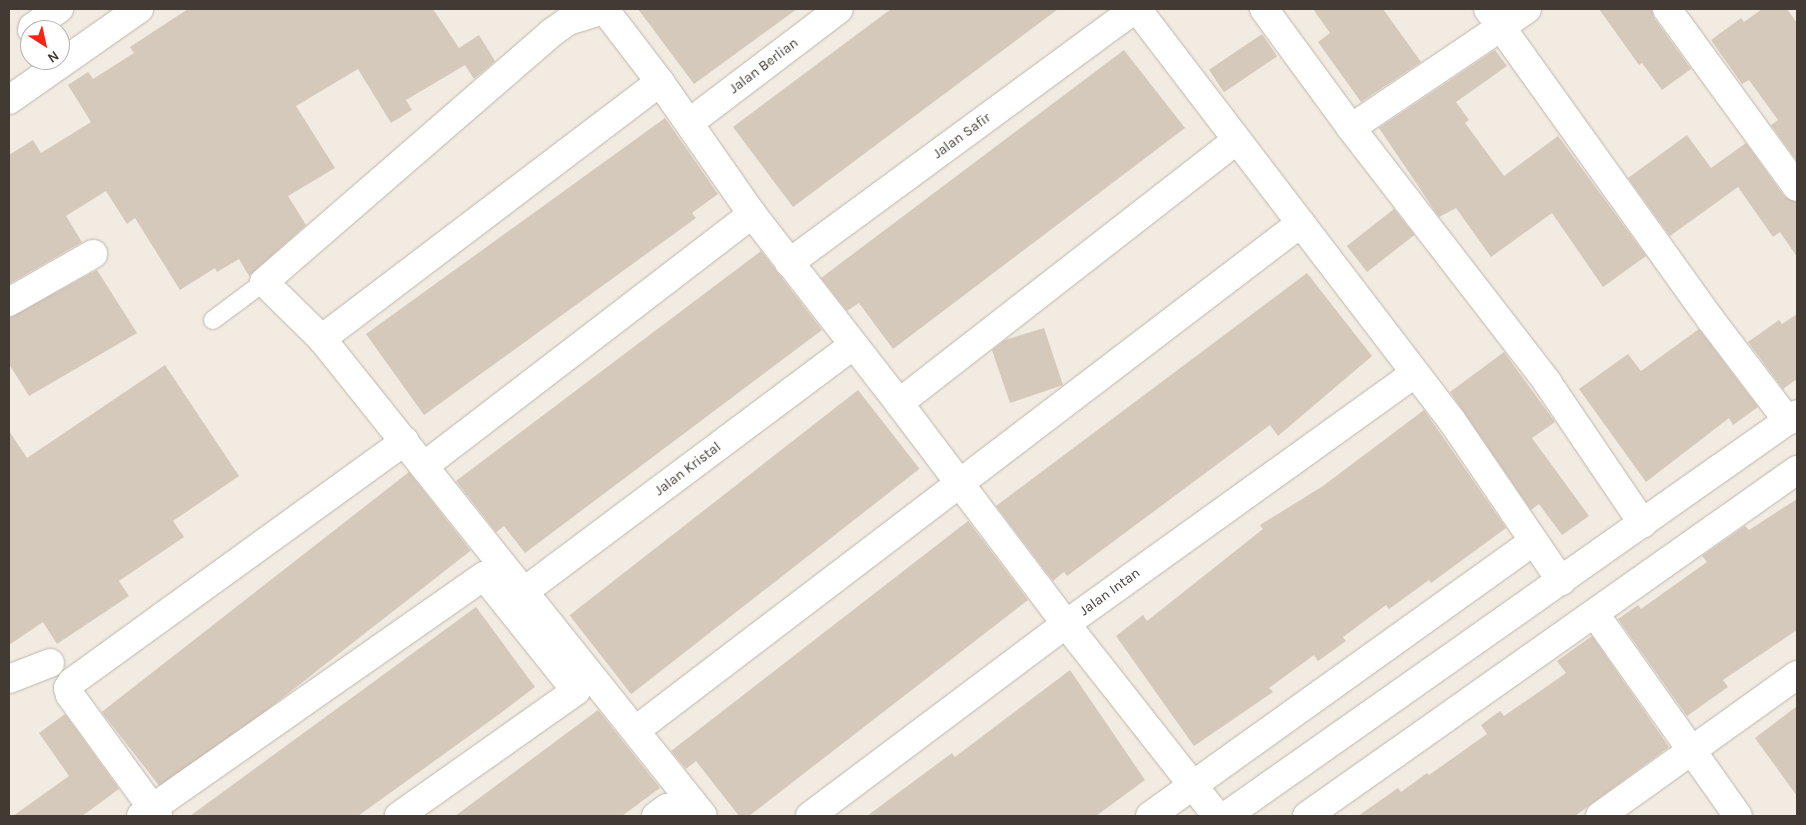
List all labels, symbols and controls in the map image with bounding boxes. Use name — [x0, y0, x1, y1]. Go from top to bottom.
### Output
north arrow — [20, 20, 70, 70]
street label: Jalan Berlian — [726, 35, 802, 97]
text: N — [44, 47, 62, 67]
street label: Jalan Safir — [930, 110, 994, 162]
street label: Jalan Kristal — [652, 439, 724, 499]
street label: Jalan Intan — [1077, 564, 1143, 620]

